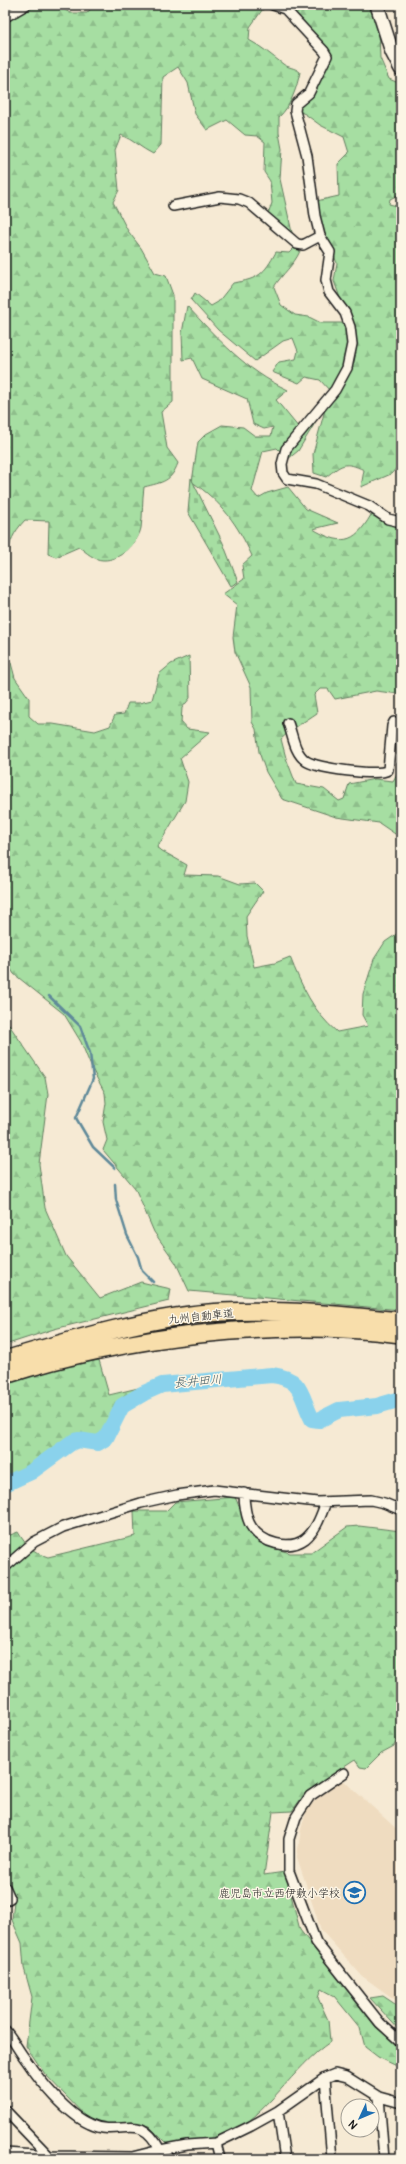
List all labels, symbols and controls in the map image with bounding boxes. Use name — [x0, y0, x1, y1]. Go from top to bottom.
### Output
street label: 九州自動車道 — [168, 1307, 235, 1326]
water label: 長井田川 — [173, 1372, 223, 1391]
school or university icon: 鹿児島市立西伊敷小学校 — [342, 1880, 368, 1906]
place label: 鹿児島市立西伊敷小学校 — [219, 1887, 340, 1900]
north arrow — [340, 2098, 380, 2138]
text: N — [346, 2117, 360, 2132]

